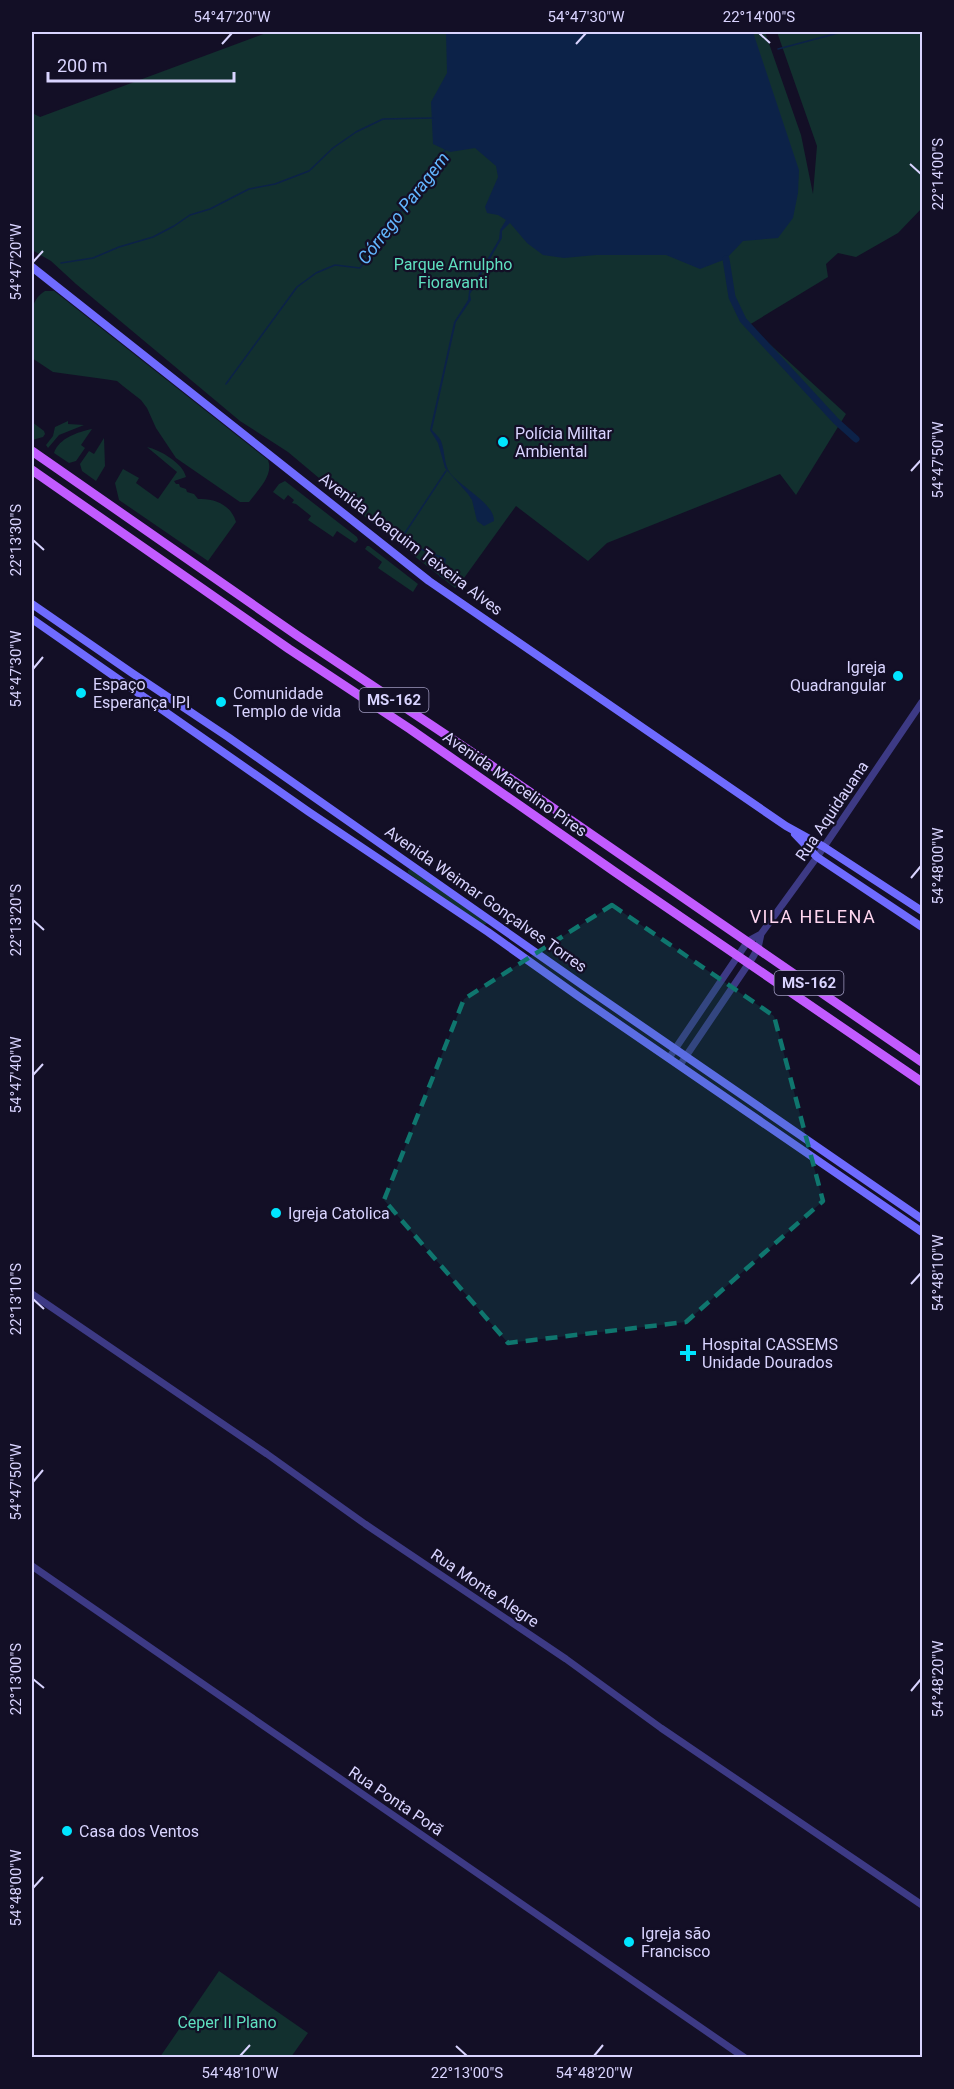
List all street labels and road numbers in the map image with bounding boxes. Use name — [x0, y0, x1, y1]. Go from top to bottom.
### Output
street label: Avenida Joaquim Teixeira Alves — [316, 469, 506, 619]
road number: MS-162 — [360, 688, 428, 712]
street label: Avenida Marcelino Pires — [439, 727, 591, 841]
street label: Rua Aquidauana — [792, 757, 872, 865]
street label: Avenida Weimar Gonçalves Torres — [381, 822, 591, 976]
road number: MS-162 — [774, 971, 844, 995]
street label: Rua Monte Alegre — [427, 1545, 543, 1631]
street label: Rua Ponta Porã — [345, 1762, 447, 1840]

